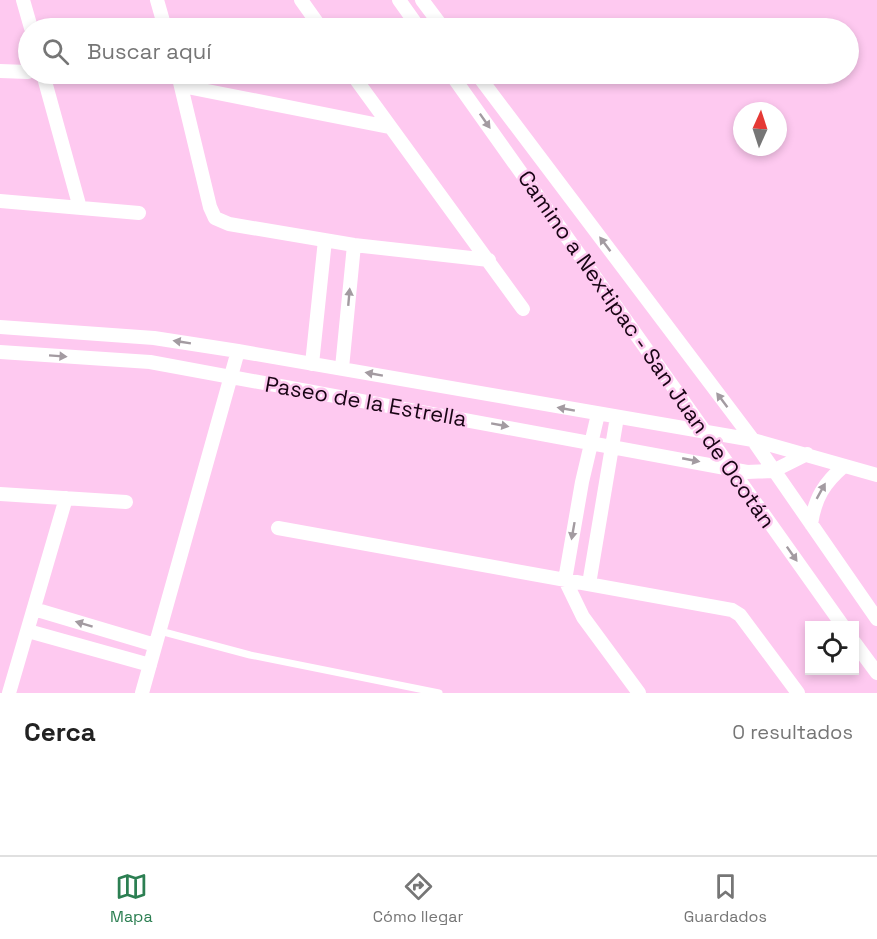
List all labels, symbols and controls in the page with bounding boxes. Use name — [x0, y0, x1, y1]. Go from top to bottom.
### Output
search box — [18, 18, 859, 84]
icon: search — [39, 35, 72, 68]
text: Buscar aquí — [87, 37, 212, 65]
north arrow — [733, 102, 787, 156]
one-way arrow — [479, 113, 491, 129]
street label: Camino a Nextipac - San Juan de Ocotán — [512, 165, 782, 533]
one-way arrow — [599, 236, 611, 251]
one-way arrow — [345, 287, 354, 306]
one-way arrow — [172, 337, 191, 346]
one-way arrow — [49, 351, 68, 360]
street label: Paseo de la Estrella — [263, 369, 469, 433]
one-way arrow — [365, 369, 384, 378]
one-way arrow — [716, 392, 728, 408]
one-way arrow — [557, 404, 576, 413]
one-way arrow — [490, 421, 509, 430]
one-way arrow — [682, 456, 701, 465]
one-way arrow — [816, 482, 826, 499]
one-way arrow — [568, 521, 577, 540]
one-way arrow — [786, 546, 797, 562]
one-way arrow — [75, 619, 93, 628]
map controls — [805, 621, 859, 675]
button: locate — [805, 621, 859, 675]
text: Cerca — [24, 715, 96, 749]
text: 0 resultados — [732, 719, 853, 745]
tab: Mapa — [110, 870, 153, 927]
tab: Cómo llegar — [373, 870, 464, 927]
tab: Guardados — [684, 870, 767, 927]

